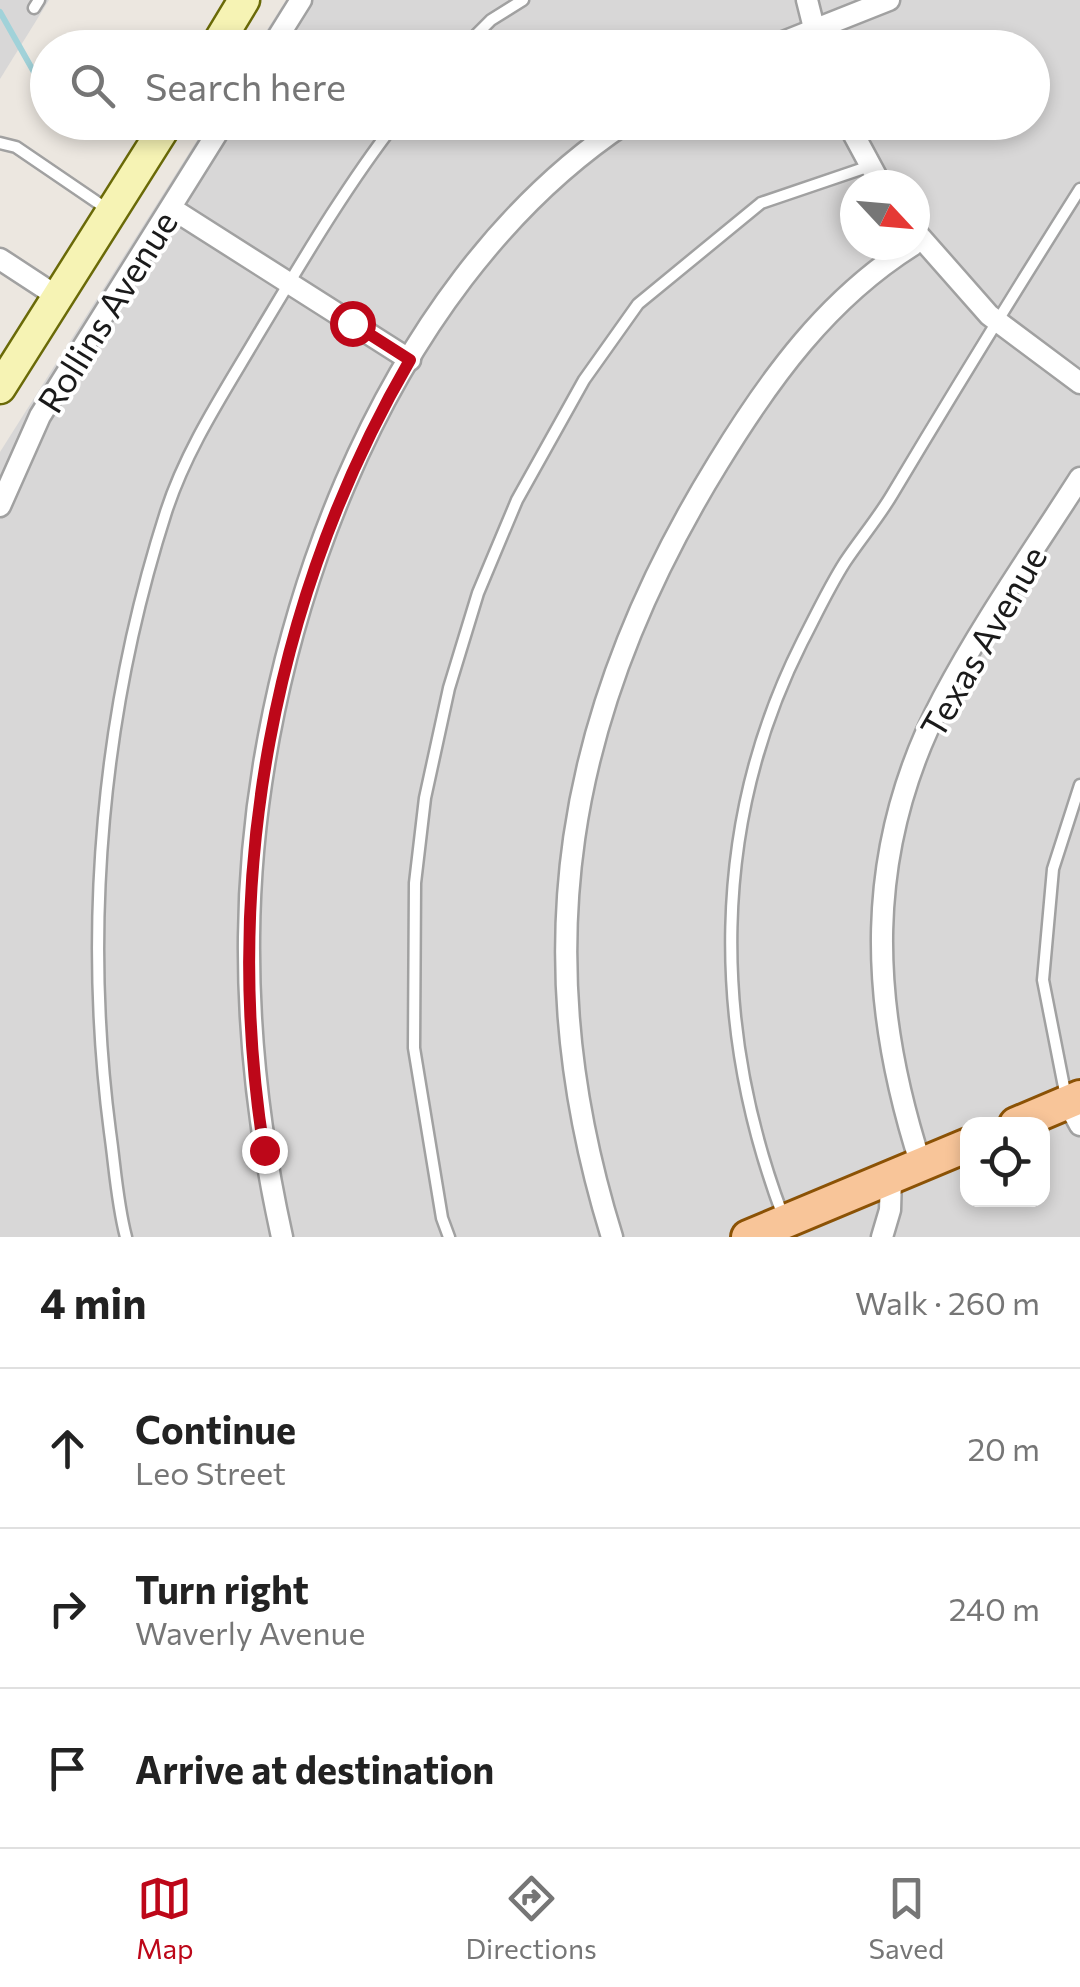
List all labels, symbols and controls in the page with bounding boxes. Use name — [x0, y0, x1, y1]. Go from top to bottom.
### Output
search box — [30, 30, 1050, 140]
icon: search — [65, 58, 120, 113]
text: Search here — [145, 62, 346, 109]
north arrow — [840, 170, 930, 260]
street label: Rollins Avenue — [27, 202, 185, 420]
route start — [330, 301, 376, 347]
street label: Texas Avenue — [910, 537, 1054, 745]
map controls — [960, 1117, 1050, 1207]
button: locate — [960, 1117, 1050, 1207]
route end — [242, 1128, 288, 1174]
text: 4 min — [40, 1276, 146, 1328]
text: Walk · 260 m — [855, 1282, 1040, 1322]
text: Continue — [135, 1405, 296, 1452]
icon: ahead — [40, 1421, 95, 1476]
text: 20 m — [967, 1428, 1040, 1468]
text: Leo Street — [135, 1452, 286, 1492]
text: Turn right — [135, 1565, 309, 1612]
icon: right — [40, 1581, 95, 1636]
text: 240 m — [949, 1588, 1040, 1628]
text: Waverly Avenue — [135, 1612, 365, 1652]
icon: arrive — [40, 1741, 95, 1796]
text: Arrive at destination — [135, 1745, 494, 1792]
tab: Map — [136, 1871, 194, 1965]
tab: Directions — [465, 1871, 597, 1965]
tab: Saved — [869, 1871, 944, 1965]

